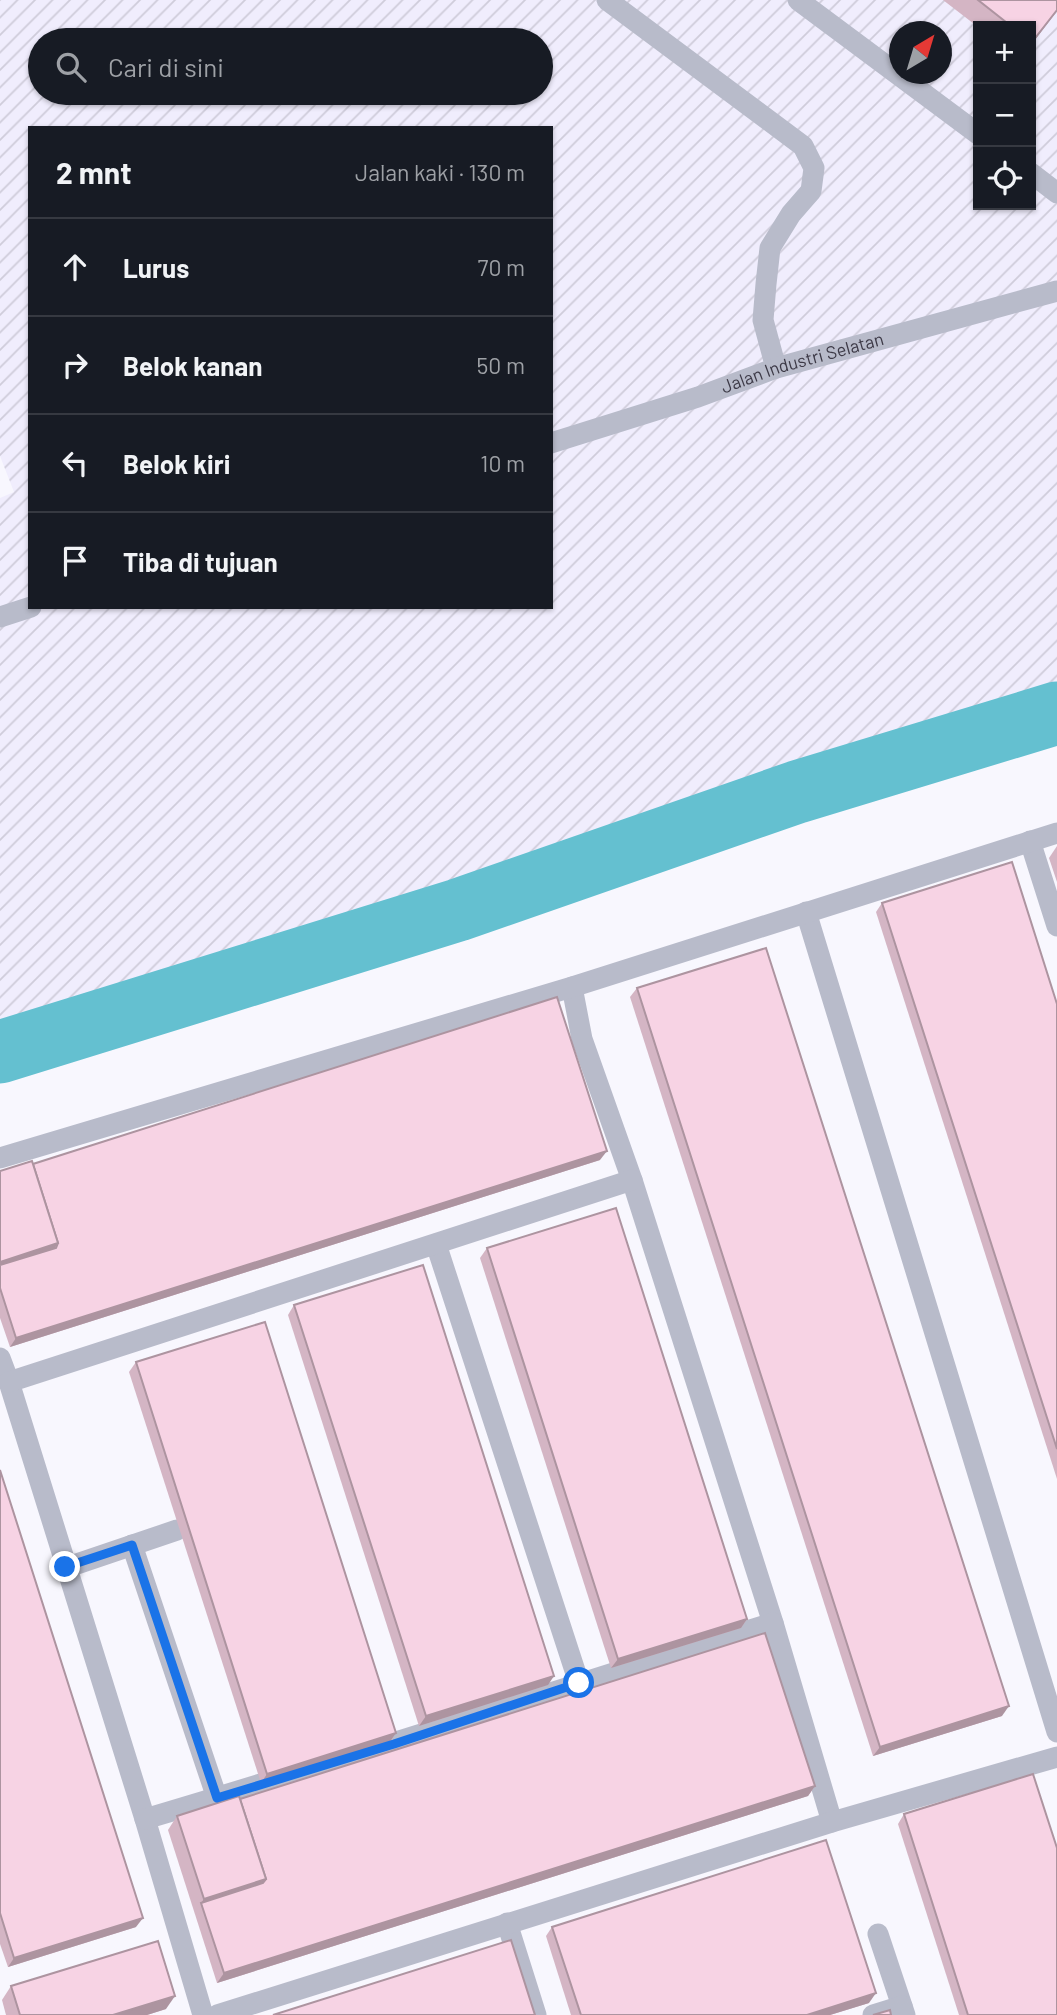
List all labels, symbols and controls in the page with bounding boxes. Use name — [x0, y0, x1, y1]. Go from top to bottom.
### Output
north arrow — [889, 21, 952, 84]
map controls — [973, 21, 1036, 210]
button: + — [973, 21, 1036, 84]
search box — [28, 28, 553, 105]
icon: search — [52, 48, 90, 86]
text: Cari di sini — [108, 51, 224, 82]
button: − — [973, 84, 1036, 147]
button: locate — [973, 147, 1036, 210]
text: 2 mnt — [56, 154, 132, 190]
text: Jalan kaki · 130 m — [355, 158, 525, 186]
icon: ahead — [56, 248, 94, 286]
text: Lurus — [123, 252, 189, 283]
text: 70 m — [478, 253, 525, 281]
street label: Jalan Industri Selatan — [718, 327, 886, 397]
icon: right — [56, 346, 94, 384]
text: Belok kanan — [123, 350, 262, 381]
text: 50 m — [477, 351, 525, 379]
icon: left — [56, 444, 94, 482]
text: Belok kiri — [123, 448, 230, 479]
text: 10 m — [480, 449, 525, 477]
icon: arrive — [56, 542, 94, 580]
text: Tiba di tujuan — [123, 546, 278, 577]
route end — [49, 1551, 80, 1582]
route start — [563, 1667, 594, 1698]

